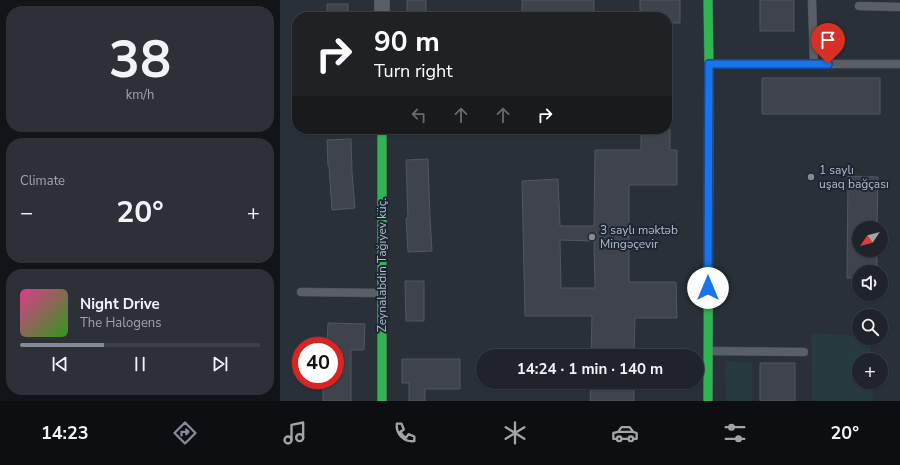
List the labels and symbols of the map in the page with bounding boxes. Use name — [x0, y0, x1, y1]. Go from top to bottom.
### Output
pin — [811, 23, 845, 64]
place label: 1 saylı uşaq bağçası — [819, 162, 889, 192]
marker: 1 saylı uşaq bağçası — [806, 172, 816, 182]
street label: Zeynalabdin Tağıyev küç. — [374, 198, 390, 332]
north arrow — [852, 221, 888, 257]
place label: 3 saylı məktəb Mingəçevir — [600, 222, 678, 252]
marker: 3 saylı məktəb Mingəçevir — [587, 232, 597, 242]
position arrow — [687, 267, 729, 309]
speed limit sign: 40 — [292, 337, 344, 389]

